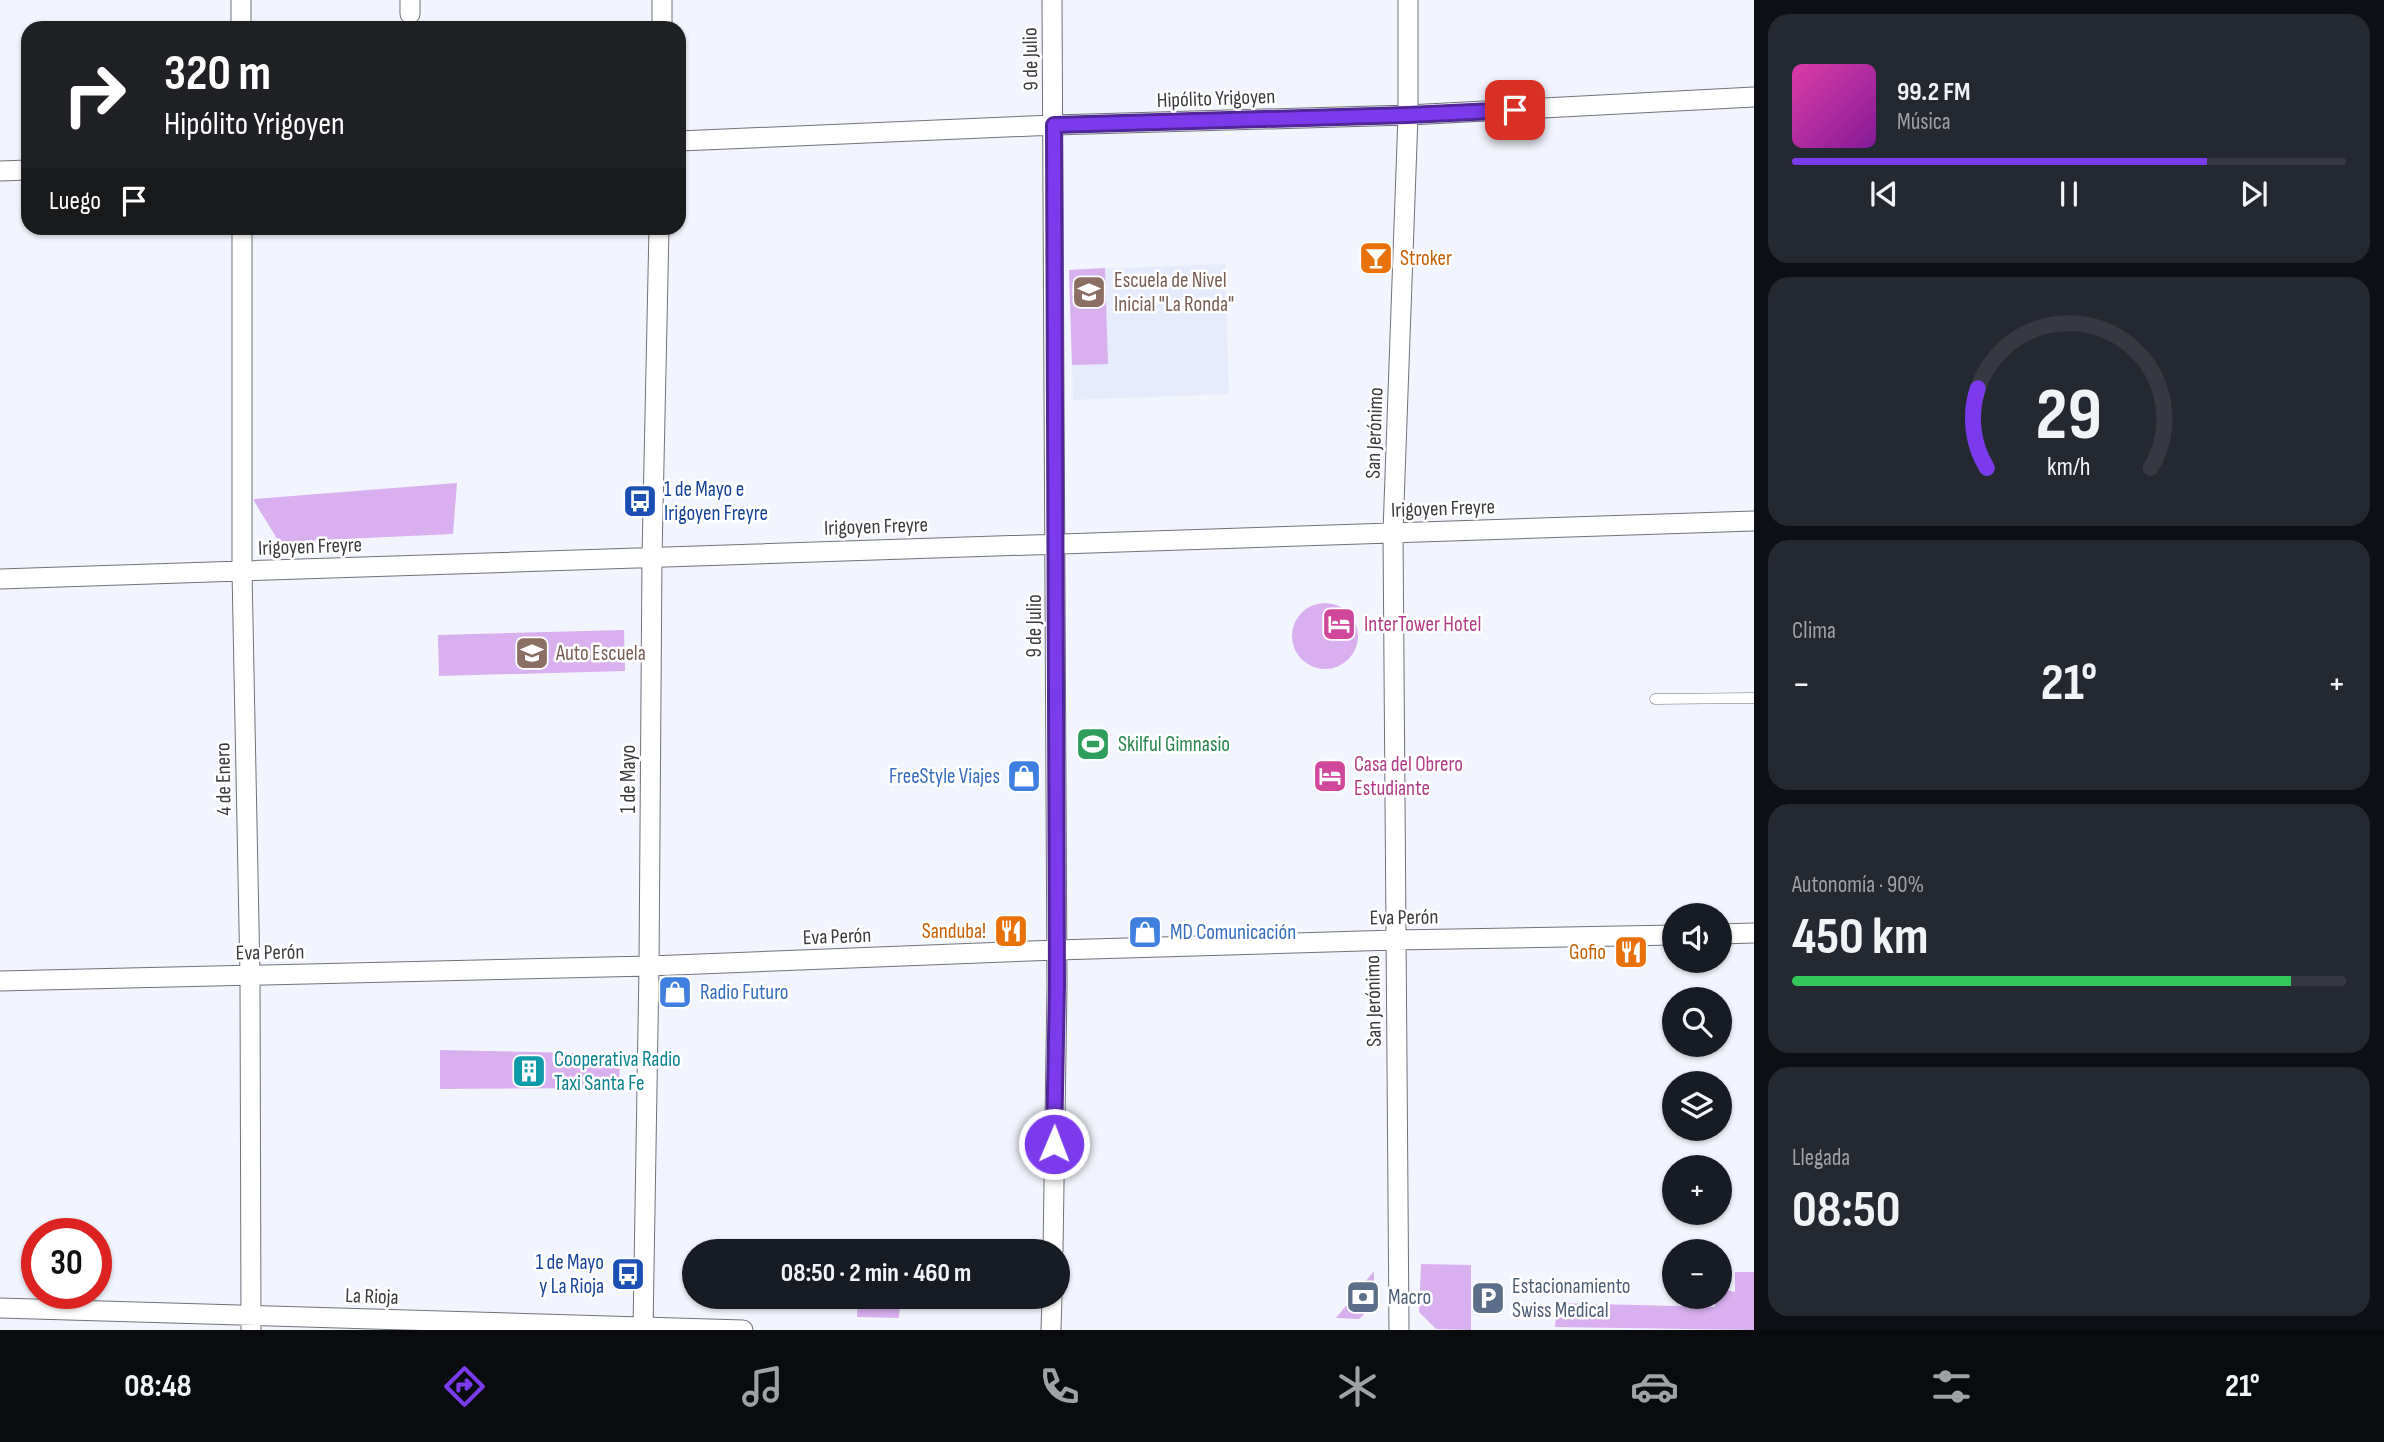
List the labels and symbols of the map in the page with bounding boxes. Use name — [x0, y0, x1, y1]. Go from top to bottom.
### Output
street label: 9 de Julio — [1017, 27, 1044, 91]
pin — [1485, 80, 1545, 140]
street label: Hipólito Yrigoyen — [1156, 84, 1276, 113]
bar icon: Stroker — [1357, 239, 1395, 277]
place label: Stroker — [1400, 246, 1452, 271]
place label: Escuela de Nivel Inicial "La Ronda" — [1114, 268, 1234, 317]
school or university icon: Escuela de Nivel Inicial "La Ronda" — [1070, 273, 1108, 311]
street label: San Jerónimo — [1360, 387, 1389, 479]
place label: 1 de Mayo e Irigoyen Freyre — [664, 477, 768, 526]
bus stop icon: 1 de Mayo e Irigoyen Freyre — [621, 482, 659, 520]
street label: Irigoyen Freyre — [1391, 494, 1495, 523]
street label: Irigoyen Freyre — [824, 512, 928, 541]
street label: Irigoyen Freyre — [258, 532, 362, 561]
street label: 9 de Julio — [1022, 594, 1047, 658]
hotel icon: InterTower Hotel — [1320, 605, 1358, 643]
place label: InterTower Hotel — [1364, 612, 1481, 637]
school or university icon: Auto Escuela — [513, 634, 551, 672]
place label: Auto Escuela — [555, 641, 646, 666]
sports icon: Skilful Gimnasio — [1074, 725, 1112, 763]
place label: Skilful Gimnasio — [1118, 732, 1230, 757]
street label: 4 de Enero — [210, 742, 237, 816]
street label: 1 de Mayo — [616, 745, 641, 813]
place label: Casa del Obrero Estudiante — [1354, 752, 1463, 801]
shop icon: FreeStyle Viajes — [1005, 757, 1043, 795]
hotel icon: Casa del Obrero Estudiante — [1311, 757, 1349, 795]
place label: FreeStyle Viajes — [889, 764, 1000, 789]
street label: Eva Perón — [1369, 904, 1439, 931]
restaurant icon: Sanduba! — [992, 912, 1030, 950]
shop icon: MD Comunicación — [1126, 913, 1164, 951]
place label: Sanduba! — [922, 919, 986, 944]
place label: MD Comunicación — [1170, 920, 1296, 945]
street label: Eva Perón — [802, 923, 872, 950]
restaurant icon: Gofio — [1612, 933, 1650, 971]
street label: Eva Perón — [235, 939, 305, 966]
place label: Gofio — [1569, 940, 1606, 965]
street label: San Jerónimo — [1360, 955, 1387, 1047]
shop icon: Radio Futuro — [656, 973, 694, 1011]
place label: Radio Futuro — [700, 980, 789, 1005]
place label: Cooperativa Radio Taxi Santa Fe — [554, 1047, 681, 1096]
building icon: Cooperativa Radio Taxi Santa Fe — [510, 1052, 548, 1090]
position arrow — [1017, 1107, 1091, 1181]
speed limit sign: 30 — [21, 1218, 112, 1309]
place label: 1 de Mayo y La Rioja — [536, 1250, 604, 1299]
bus stop icon: 1 de Mayo y La Rioja — [609, 1255, 647, 1293]
place label: Estacionamiento Swiss Medical — [1512, 1274, 1631, 1323]
bank icon: Macro — [1344, 1278, 1382, 1316]
parking icon: Estacionamiento Swiss Medical — [1469, 1279, 1507, 1317]
street label: La Rioja — [345, 1283, 399, 1310]
place label: Macro — [1388, 1285, 1431, 1310]

